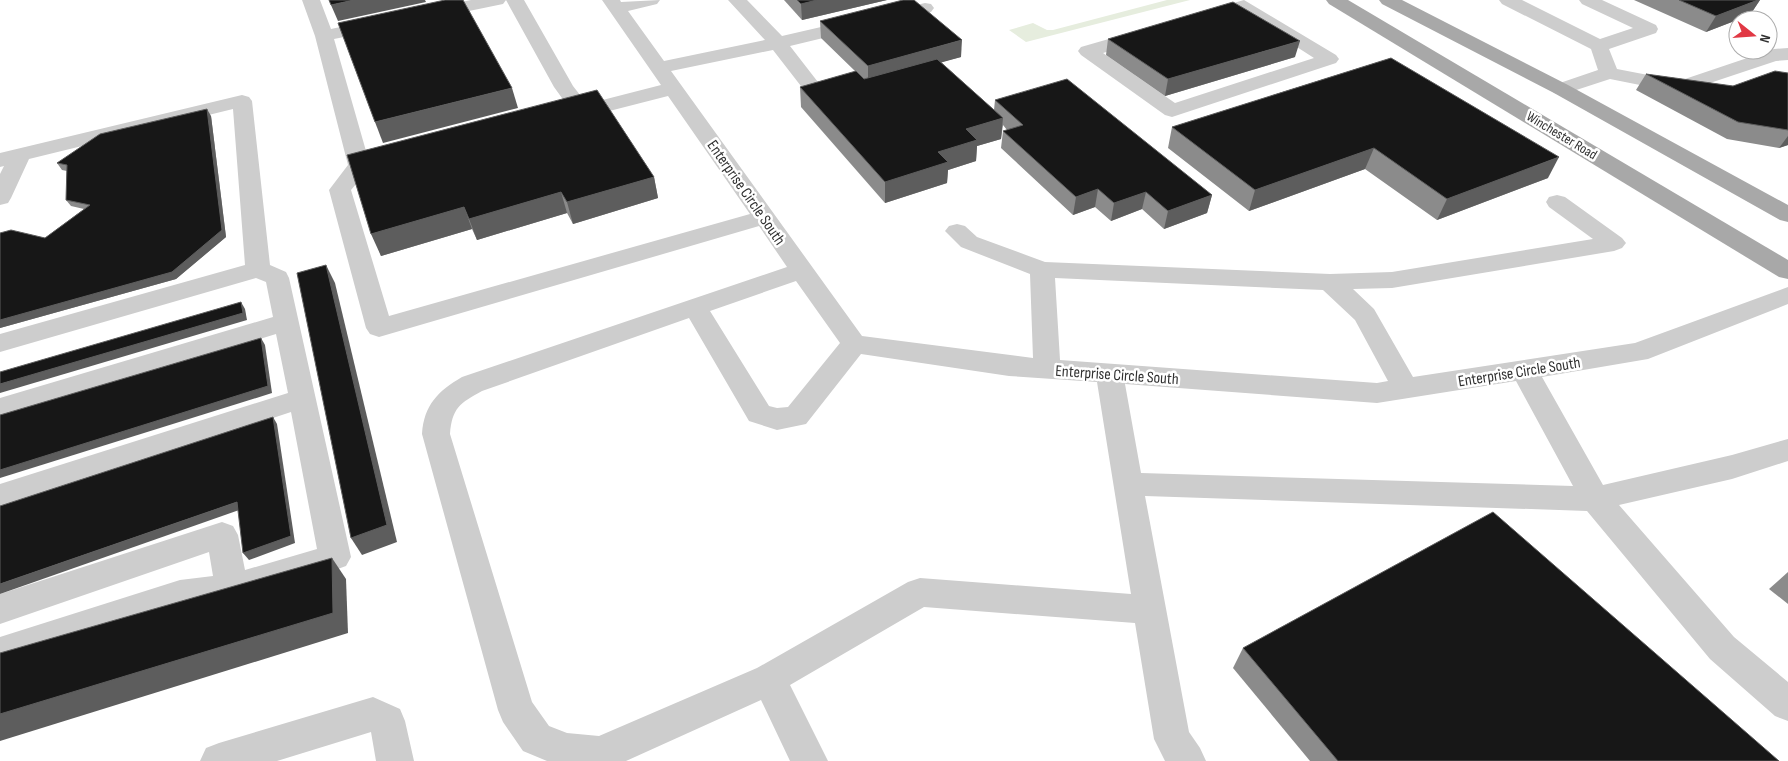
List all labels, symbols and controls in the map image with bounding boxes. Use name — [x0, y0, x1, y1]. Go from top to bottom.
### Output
north arrow — [1728, 10, 1778, 60]
text: N — [1756, 33, 1774, 45]
street label: Winchester Road — [1523, 108, 1600, 163]
street label: Enterprise Circle South — [703, 137, 789, 249]
street label: Enterprise Circle South — [1457, 353, 1582, 392]
street label: Enterprise Circle South — [1055, 362, 1179, 389]

